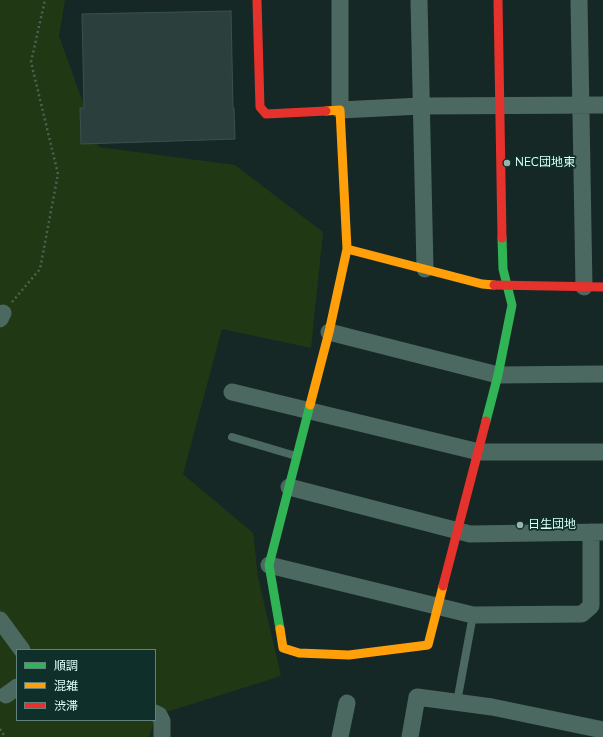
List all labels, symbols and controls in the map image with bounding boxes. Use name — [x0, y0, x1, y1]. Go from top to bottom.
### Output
place label: NEC団地東 — [515, 156, 575, 170]
marker: NEC団地東 — [502, 158, 512, 168]
place label: 日生団地 — [528, 518, 576, 532]
marker: 日生団地 — [515, 520, 525, 530]
legend — [16, 649, 156, 721]
text: 順調 — [54, 658, 78, 674]
text: 混雑 — [54, 678, 78, 694]
text: 渋滞 — [54, 698, 78, 714]

